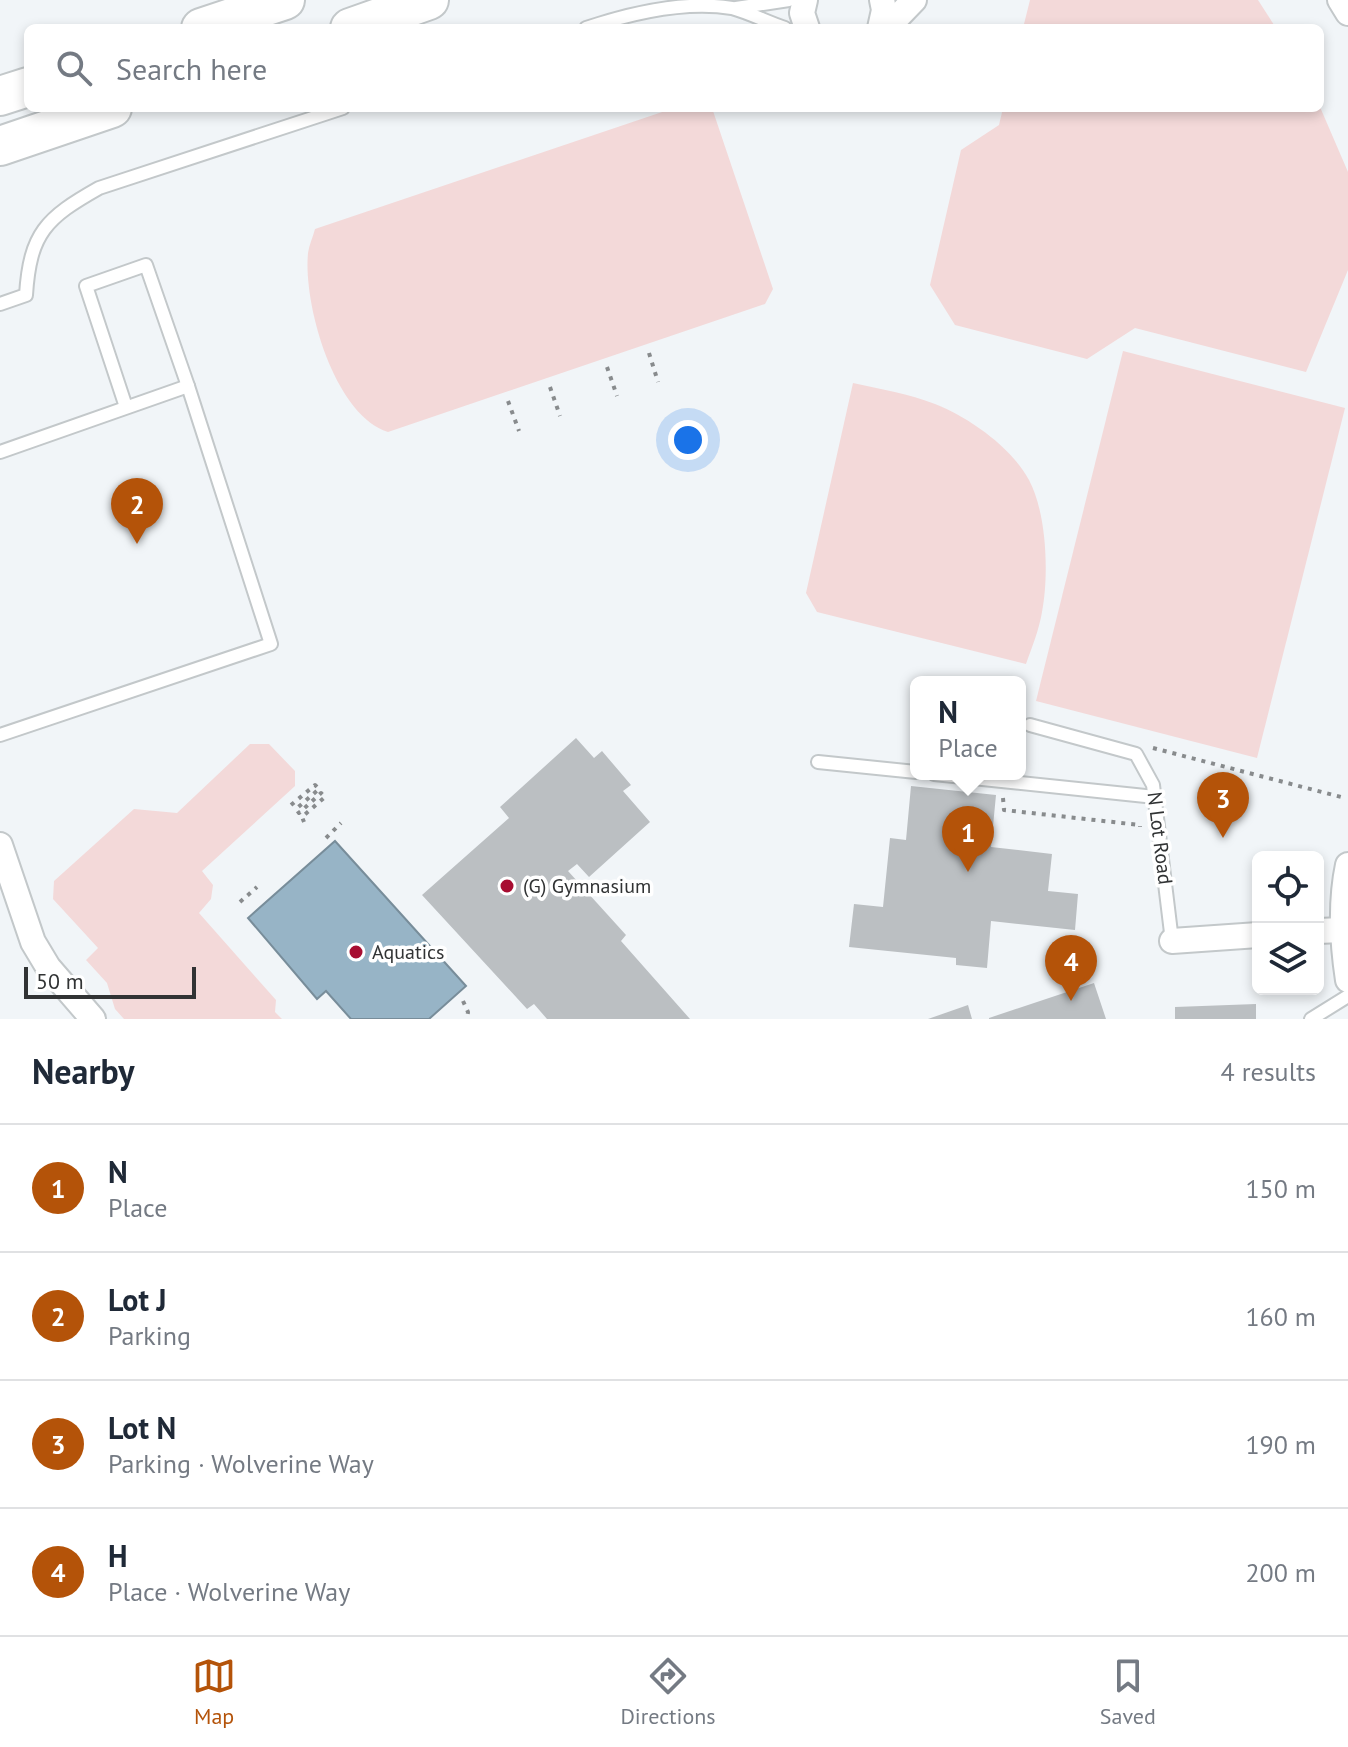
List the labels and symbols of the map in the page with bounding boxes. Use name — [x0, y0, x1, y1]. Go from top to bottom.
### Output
your location — [668, 420, 708, 460]
pin: 2 — [111, 478, 163, 544]
pin: 3 — [1197, 772, 1249, 838]
street label: N Lot Road — [1141, 790, 1179, 886]
pin: 1 — [942, 806, 994, 872]
place label: (G) Gymnasium — [523, 873, 651, 899]
marker: (G) Gymnasium — [498, 877, 516, 895]
pin: 4 — [1045, 935, 1097, 1001]
place label: Aquatics — [372, 939, 444, 965]
marker: Aquatics — [347, 943, 365, 961]
scale bar — [24, 963, 196, 999]

